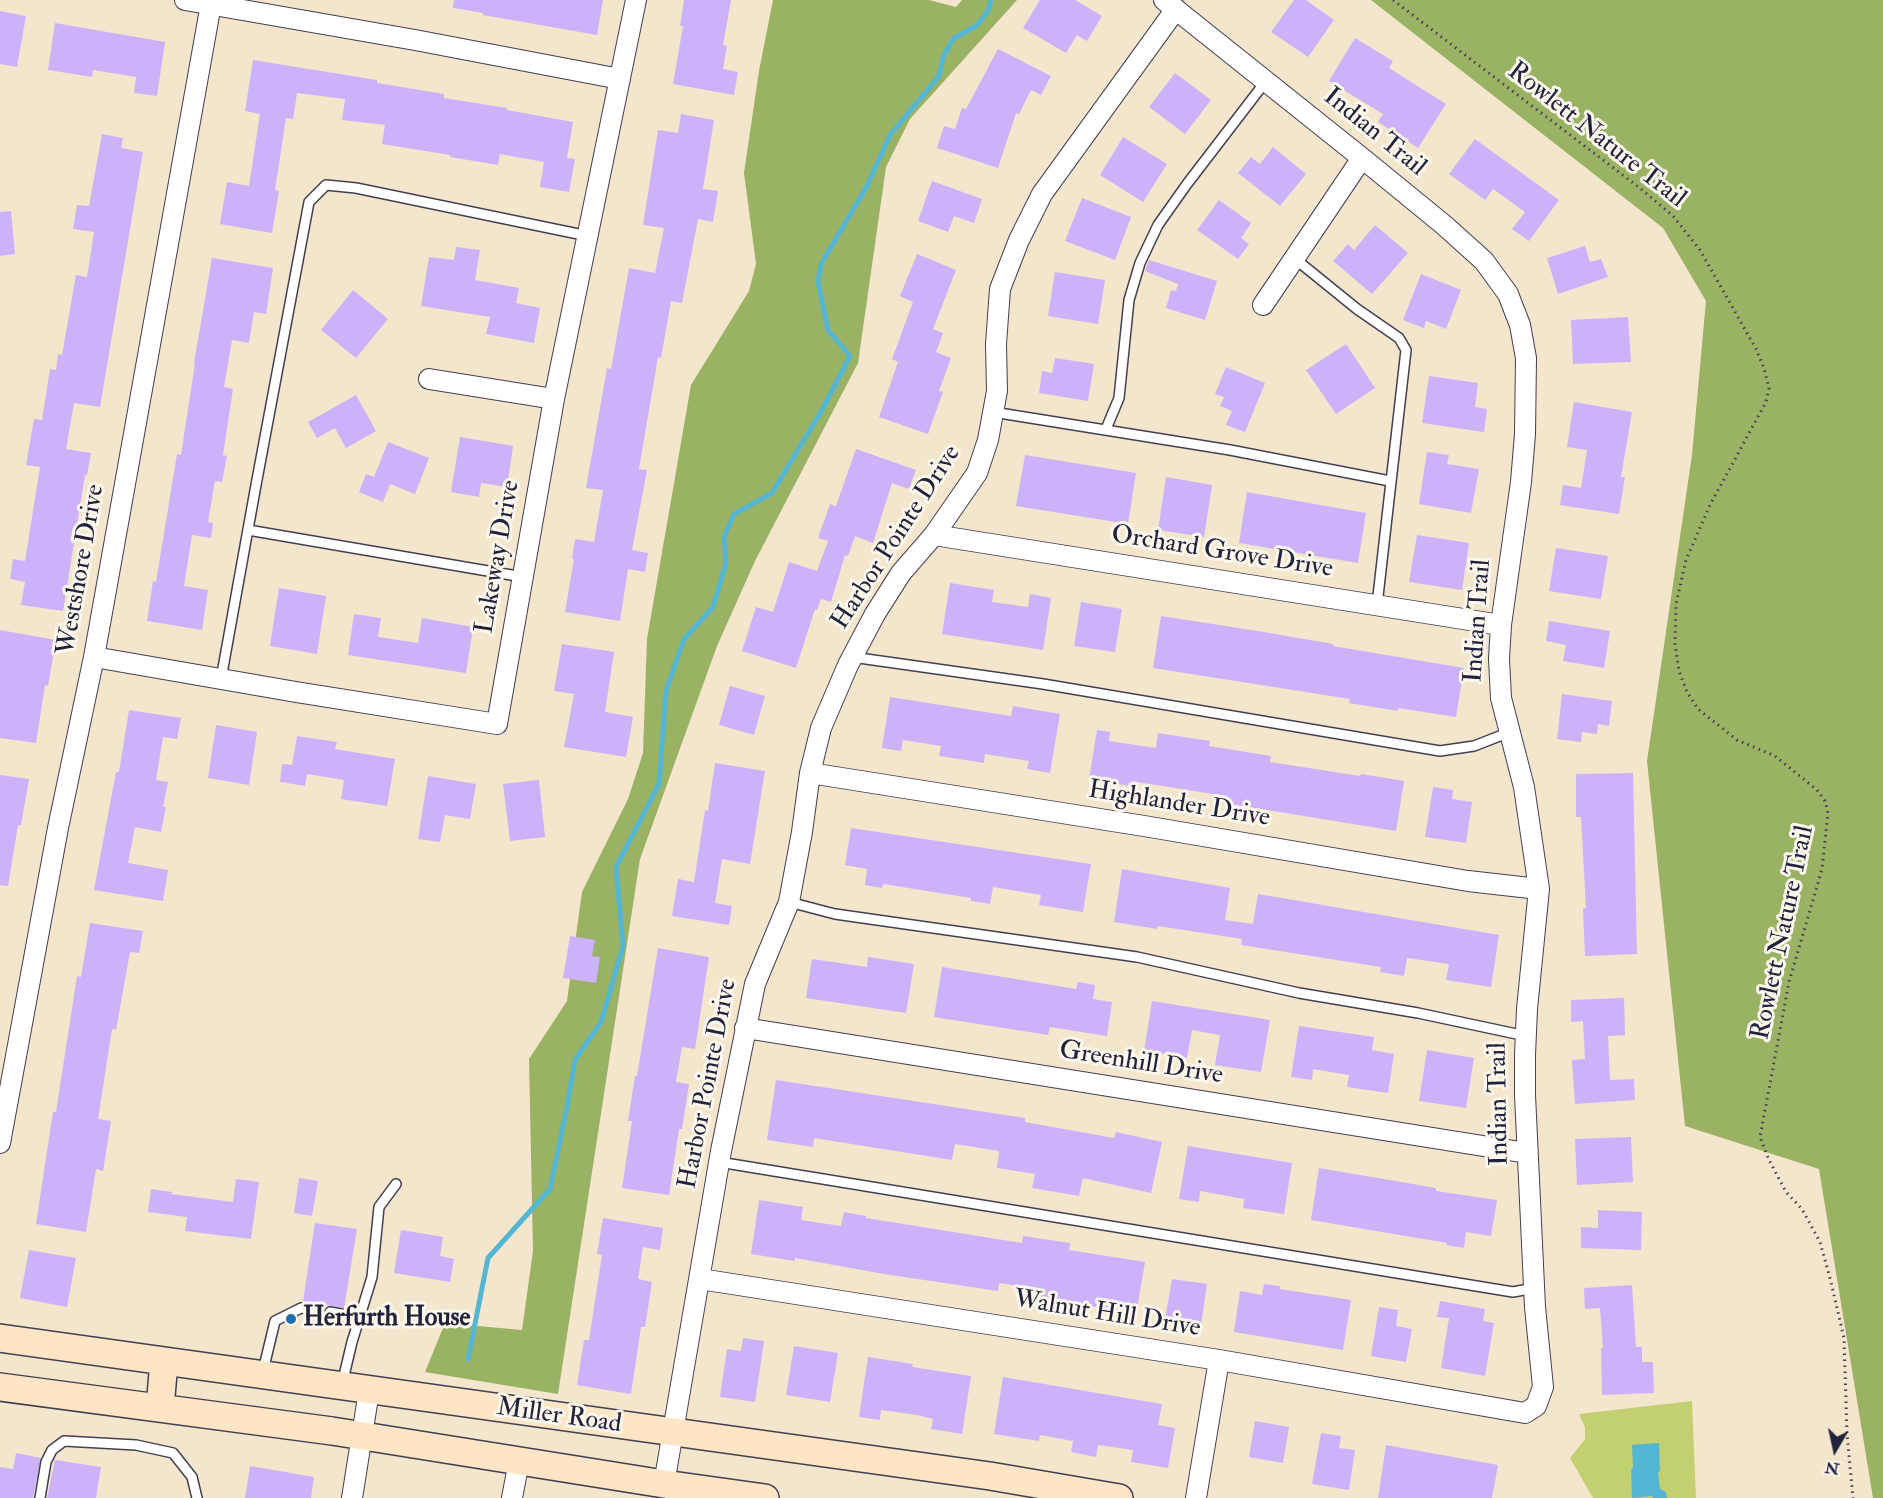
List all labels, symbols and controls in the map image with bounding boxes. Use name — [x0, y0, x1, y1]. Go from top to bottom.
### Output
street label: Rowlett Nature Trail — [1501, 57, 1691, 215]
street label: Indian Trail — [1316, 82, 1432, 184]
street label: Harbor Pointe Drive — [826, 440, 968, 636]
street label: Lakeway Drive — [470, 478, 528, 636]
street label: Westshore Drive — [52, 482, 112, 658]
street label: Orchard Grove Drive — [1109, 520, 1335, 586]
street label: Indian Trail — [1459, 558, 1499, 684]
street label: Highlander Drive — [1086, 775, 1272, 835]
street label: Rowlett Nature Trail — [1746, 823, 1822, 1043]
street label: Harbor Pointe Drive — [673, 976, 745, 1192]
street label: Greenhill Drive — [1057, 1036, 1225, 1092]
street label: Indian Trail — [1483, 1042, 1517, 1166]
street label: Walnut Hill Drive — [1011, 1285, 1203, 1345]
place label: Herfurth House — [303, 1303, 470, 1335]
marker: Herfurth House — [284, 1312, 298, 1326]
street label: Miller Road — [495, 1393, 623, 1441]
north arrow — [1805, 1420, 1865, 1480]
text: N — [1824, 1457, 1841, 1479]

